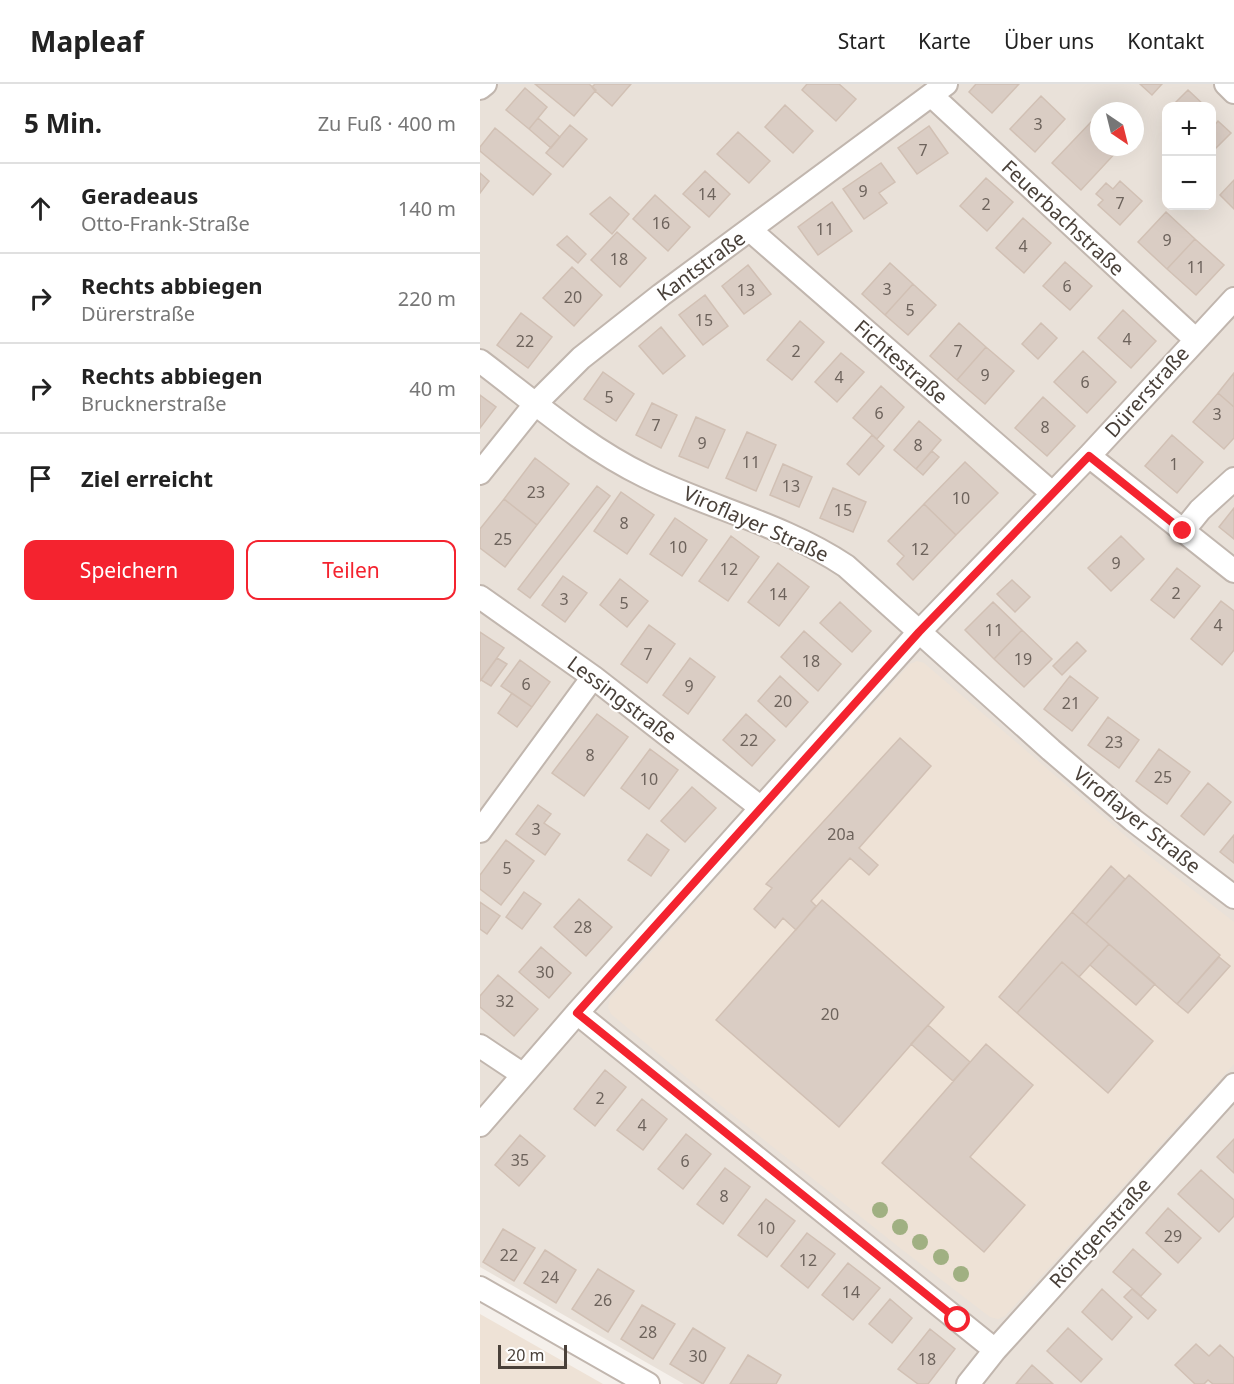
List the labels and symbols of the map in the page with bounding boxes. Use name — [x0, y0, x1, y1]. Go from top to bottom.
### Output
north arrow — [1090, 102, 1144, 156]
house number: 3 — [1033, 113, 1043, 135]
house number: 7 — [918, 139, 928, 161]
street label: Feuerbachstraße — [996, 154, 1131, 282]
house number: 9 — [858, 180, 868, 202]
house number: 14 — [698, 183, 716, 205]
house number: 7 — [1115, 192, 1125, 214]
house number: 2 — [981, 193, 991, 215]
house number: 16 — [652, 212, 670, 234]
house number: 11 — [816, 218, 834, 240]
street label: Kantstraße — [651, 224, 750, 307]
house number: 9 — [1162, 229, 1172, 251]
house number: 4 — [1018, 235, 1028, 257]
house number: 18 — [610, 248, 628, 270]
house number: 11 — [1187, 256, 1205, 278]
house number: 6 — [1062, 275, 1072, 297]
house number: 3 — [882, 278, 892, 300]
house number: 13 — [737, 279, 755, 301]
house number: 20 — [564, 286, 582, 308]
house number: 5 — [905, 299, 915, 321]
house number: 15 — [695, 309, 713, 331]
street label: Fichtestraße — [849, 313, 954, 410]
house number: 4 — [1122, 328, 1132, 350]
house number: 22 — [516, 330, 534, 352]
house number: 2 — [791, 340, 801, 362]
house number: 7 — [953, 340, 963, 362]
street label: Dürerstraße — [1098, 340, 1195, 443]
house number: 9 — [980, 364, 990, 386]
house number: 4 — [834, 366, 844, 388]
house number: 6 — [1080, 371, 1090, 393]
house number: 5 — [604, 386, 614, 408]
house number: 6 — [874, 402, 884, 424]
house number: 3 — [1212, 403, 1222, 425]
house number: 7 — [651, 414, 661, 436]
house number: 8 — [1040, 416, 1050, 438]
house number: 9 — [697, 432, 707, 454]
house number: 8 — [913, 434, 923, 456]
house number: 11 — [742, 451, 760, 473]
house number: 1 — [1169, 453, 1179, 475]
house number: 13 — [782, 475, 800, 497]
street label: Viroflayer Straße — [679, 479, 833, 568]
house number: 23 — [527, 481, 545, 503]
house number: 10 — [952, 487, 970, 509]
house number: 15 — [834, 499, 852, 521]
house number: 8 — [619, 512, 629, 534]
route end — [1169, 517, 1195, 543]
house number: 25 — [494, 528, 512, 550]
house number: 10 — [669, 536, 687, 558]
house number: 12 — [911, 538, 929, 560]
house number: 9 — [1111, 552, 1121, 574]
house number: 12 — [720, 558, 738, 580]
house number: 2 — [1171, 582, 1181, 604]
house number: 14 — [769, 583, 787, 605]
house number: 3 — [559, 588, 569, 610]
house number: 5 — [619, 592, 629, 614]
house number: 4 — [1213, 614, 1223, 636]
house number: 11 — [985, 619, 1003, 641]
house number: 7 — [643, 643, 653, 665]
house number: 19 — [1014, 648, 1032, 670]
street label: Lessingstraße — [562, 650, 683, 750]
house number: 18 — [802, 650, 820, 672]
house number: 6 — [521, 673, 531, 695]
house number: 9 — [684, 675, 694, 697]
house number: 20 — [774, 690, 792, 712]
house number: 21 — [1062, 692, 1080, 714]
house number: 22 — [740, 729, 758, 751]
house number: 23 — [1105, 731, 1123, 753]
house number: 8 — [585, 744, 595, 766]
street label: Viroflayer Straße — [1068, 760, 1207, 879]
house number: 25 — [1154, 766, 1172, 788]
house number: 10 — [640, 768, 658, 790]
house number: 3 — [531, 818, 541, 840]
house number: 20a — [827, 823, 855, 845]
house number: 5 — [502, 857, 512, 879]
house number: 28 — [574, 916, 592, 938]
house number: 30 — [536, 961, 554, 983]
house number: 32 — [496, 990, 514, 1012]
house number: 20 — [821, 1003, 839, 1025]
house number: 2 — [595, 1087, 605, 1109]
house number: 4 — [637, 1114, 647, 1136]
house number: 35 — [511, 1149, 529, 1171]
house number: 6 — [680, 1150, 690, 1172]
street label: Röntgenstraße — [1043, 1172, 1156, 1294]
house number: 8 — [719, 1185, 729, 1207]
house number: 10 — [757, 1217, 775, 1239]
house number: 29 — [1164, 1225, 1182, 1247]
house number: 22 — [500, 1244, 518, 1266]
house number: 12 — [799, 1249, 817, 1271]
house number: 24 — [541, 1266, 559, 1288]
house number: 14 — [842, 1281, 860, 1303]
house number: 26 — [594, 1289, 612, 1311]
route start — [944, 1306, 970, 1332]
house number: 28 — [639, 1321, 657, 1343]
scale bar — [498, 1342, 567, 1370]
house number: 30 — [689, 1345, 707, 1367]
house number: 18 — [918, 1348, 936, 1370]

